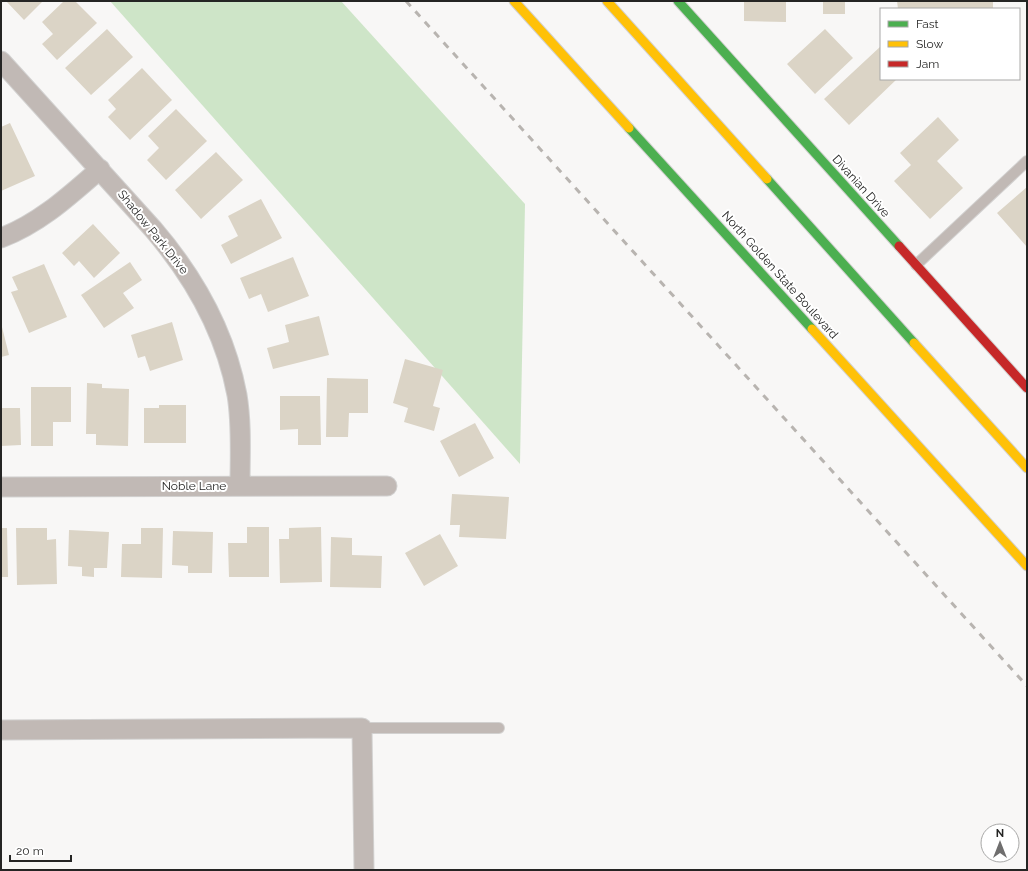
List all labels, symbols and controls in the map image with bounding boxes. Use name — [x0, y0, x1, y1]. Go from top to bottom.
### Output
legend — [880, 8, 1020, 80]
text: Fast — [916, 17, 939, 31]
text: Slow — [916, 37, 943, 51]
text: Jam — [916, 57, 939, 71]
street label: Divanian Drive — [829, 152, 893, 220]
street label: Shadow Park Drive — [115, 187, 191, 277]
street label: North Golden State Boulevard — [719, 208, 841, 342]
street label: Noble Lane — [162, 479, 226, 493]
north arrow — [980, 823, 1020, 863]
text: N — [996, 827, 1004, 840]
scale bar — [10, 837, 71, 863]
text: 20 m — [16, 844, 44, 858]

